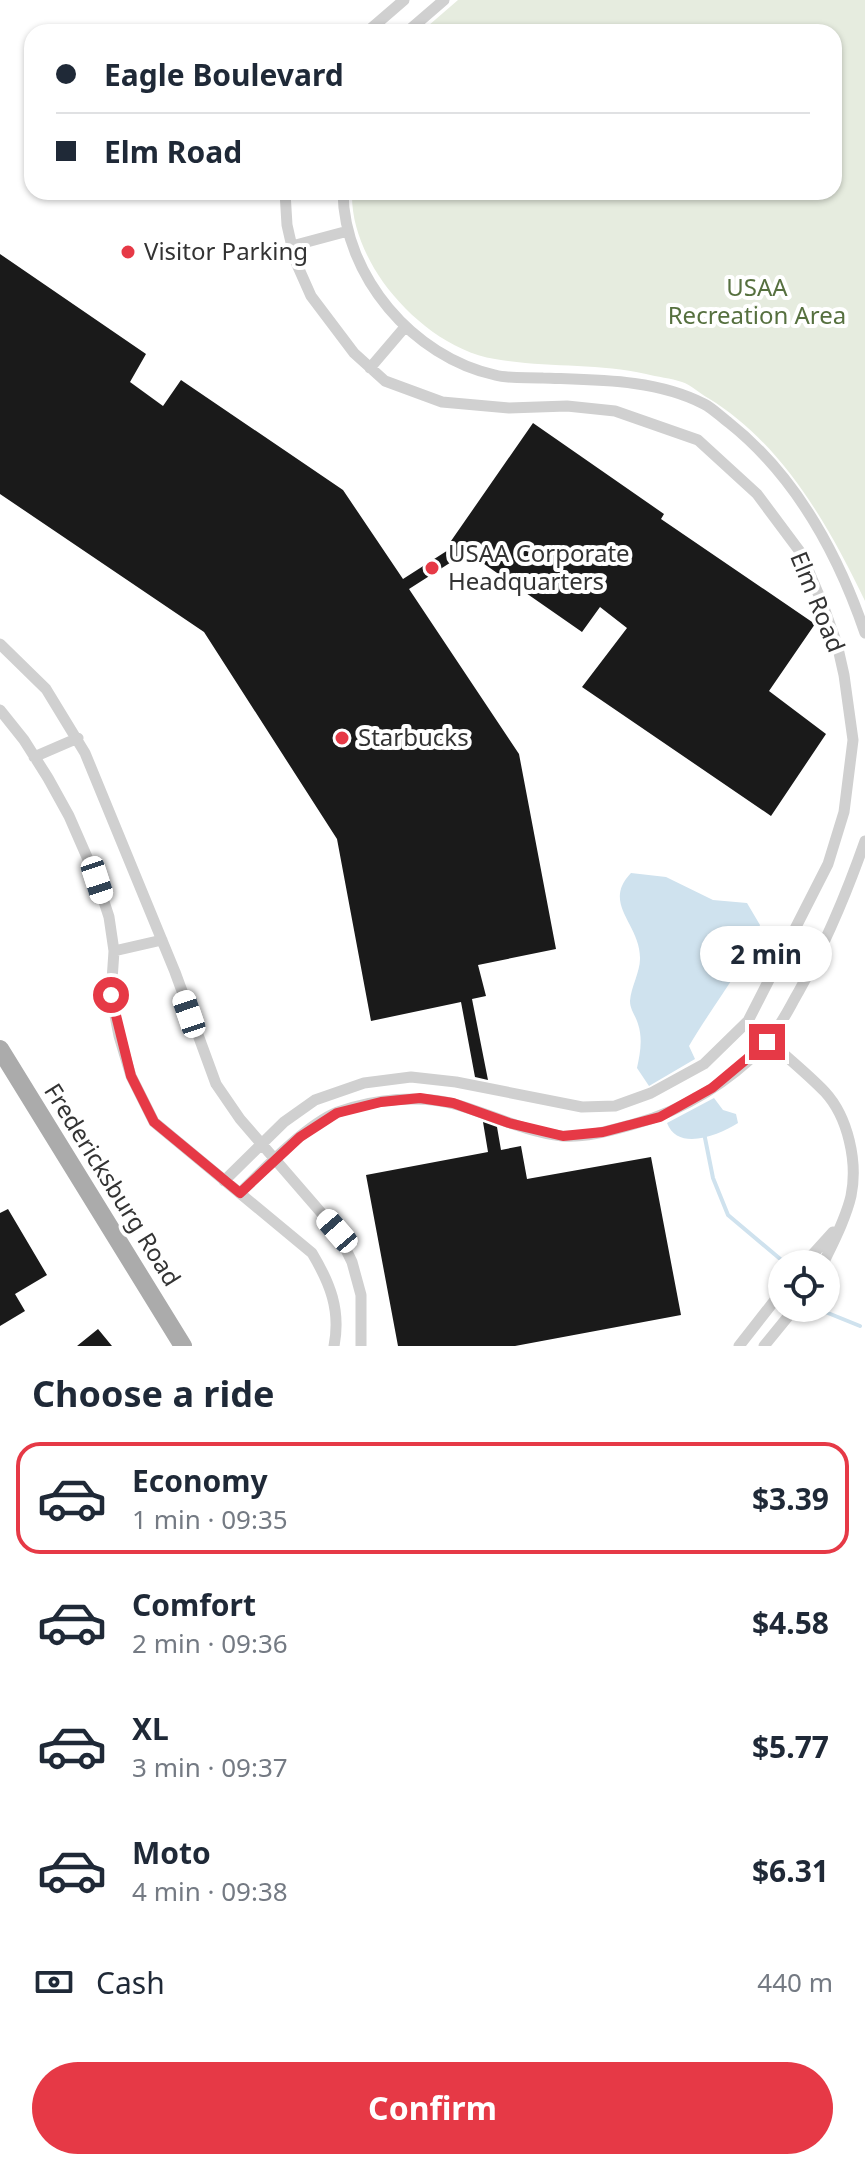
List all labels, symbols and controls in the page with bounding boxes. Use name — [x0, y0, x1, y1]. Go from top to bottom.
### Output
text: Eagle Boulevard — [104, 54, 344, 95]
text: Elm Road — [104, 131, 242, 172]
place label: Visitor Parking — [144, 234, 308, 267]
marker: Visitor Parking — [119, 243, 137, 261]
park label: USAA Recreation Area — [668, 270, 846, 331]
place label: USAA Corporate Headquarters — [448, 536, 630, 597]
street label: Elm Road — [783, 546, 854, 657]
marker: USAA Corporate Headquarters — [423, 559, 441, 577]
place label: Starbucks — [358, 720, 469, 753]
marker: Starbucks — [333, 729, 351, 747]
car — [78, 853, 116, 907]
callout: 2 min — [701, 926, 833, 982]
text: 2 min — [730, 936, 802, 972]
route start — [93, 977, 129, 1013]
car — [170, 987, 208, 1041]
route end — [749, 1024, 785, 1060]
street label: Fredericksburg Road — [37, 1076, 189, 1292]
car — [312, 1205, 362, 1257]
map controls — [768, 1250, 840, 1322]
button: locate — [768, 1250, 840, 1322]
text: Choose a ride — [32, 1369, 274, 1418]
text: Economy — [132, 1460, 268, 1501]
icon: car — [36, 1462, 108, 1534]
text: $3.39 — [752, 1478, 829, 1519]
text: 1 min · 09:35 — [132, 1501, 288, 1537]
text: Comfort — [132, 1584, 256, 1625]
icon: car — [36, 1586, 108, 1658]
text: $4.58 — [752, 1602, 829, 1643]
text: 2 min · 09:36 — [132, 1625, 288, 1661]
text: XL — [132, 1708, 169, 1749]
icon: car — [36, 1710, 108, 1782]
text: $5.77 — [752, 1726, 829, 1767]
text: 3 min · 09:37 — [132, 1749, 288, 1785]
text: Moto — [132, 1832, 211, 1873]
icon: car — [36, 1834, 108, 1906]
text: $6.31 — [752, 1850, 829, 1891]
text: 4 min · 09:38 — [132, 1873, 288, 1909]
icon: cash — [32, 1960, 76, 2004]
text: Cash — [96, 1962, 165, 2003]
text: 440 m — [757, 1964, 833, 2000]
button: Confirm — [32, 2062, 833, 2154]

